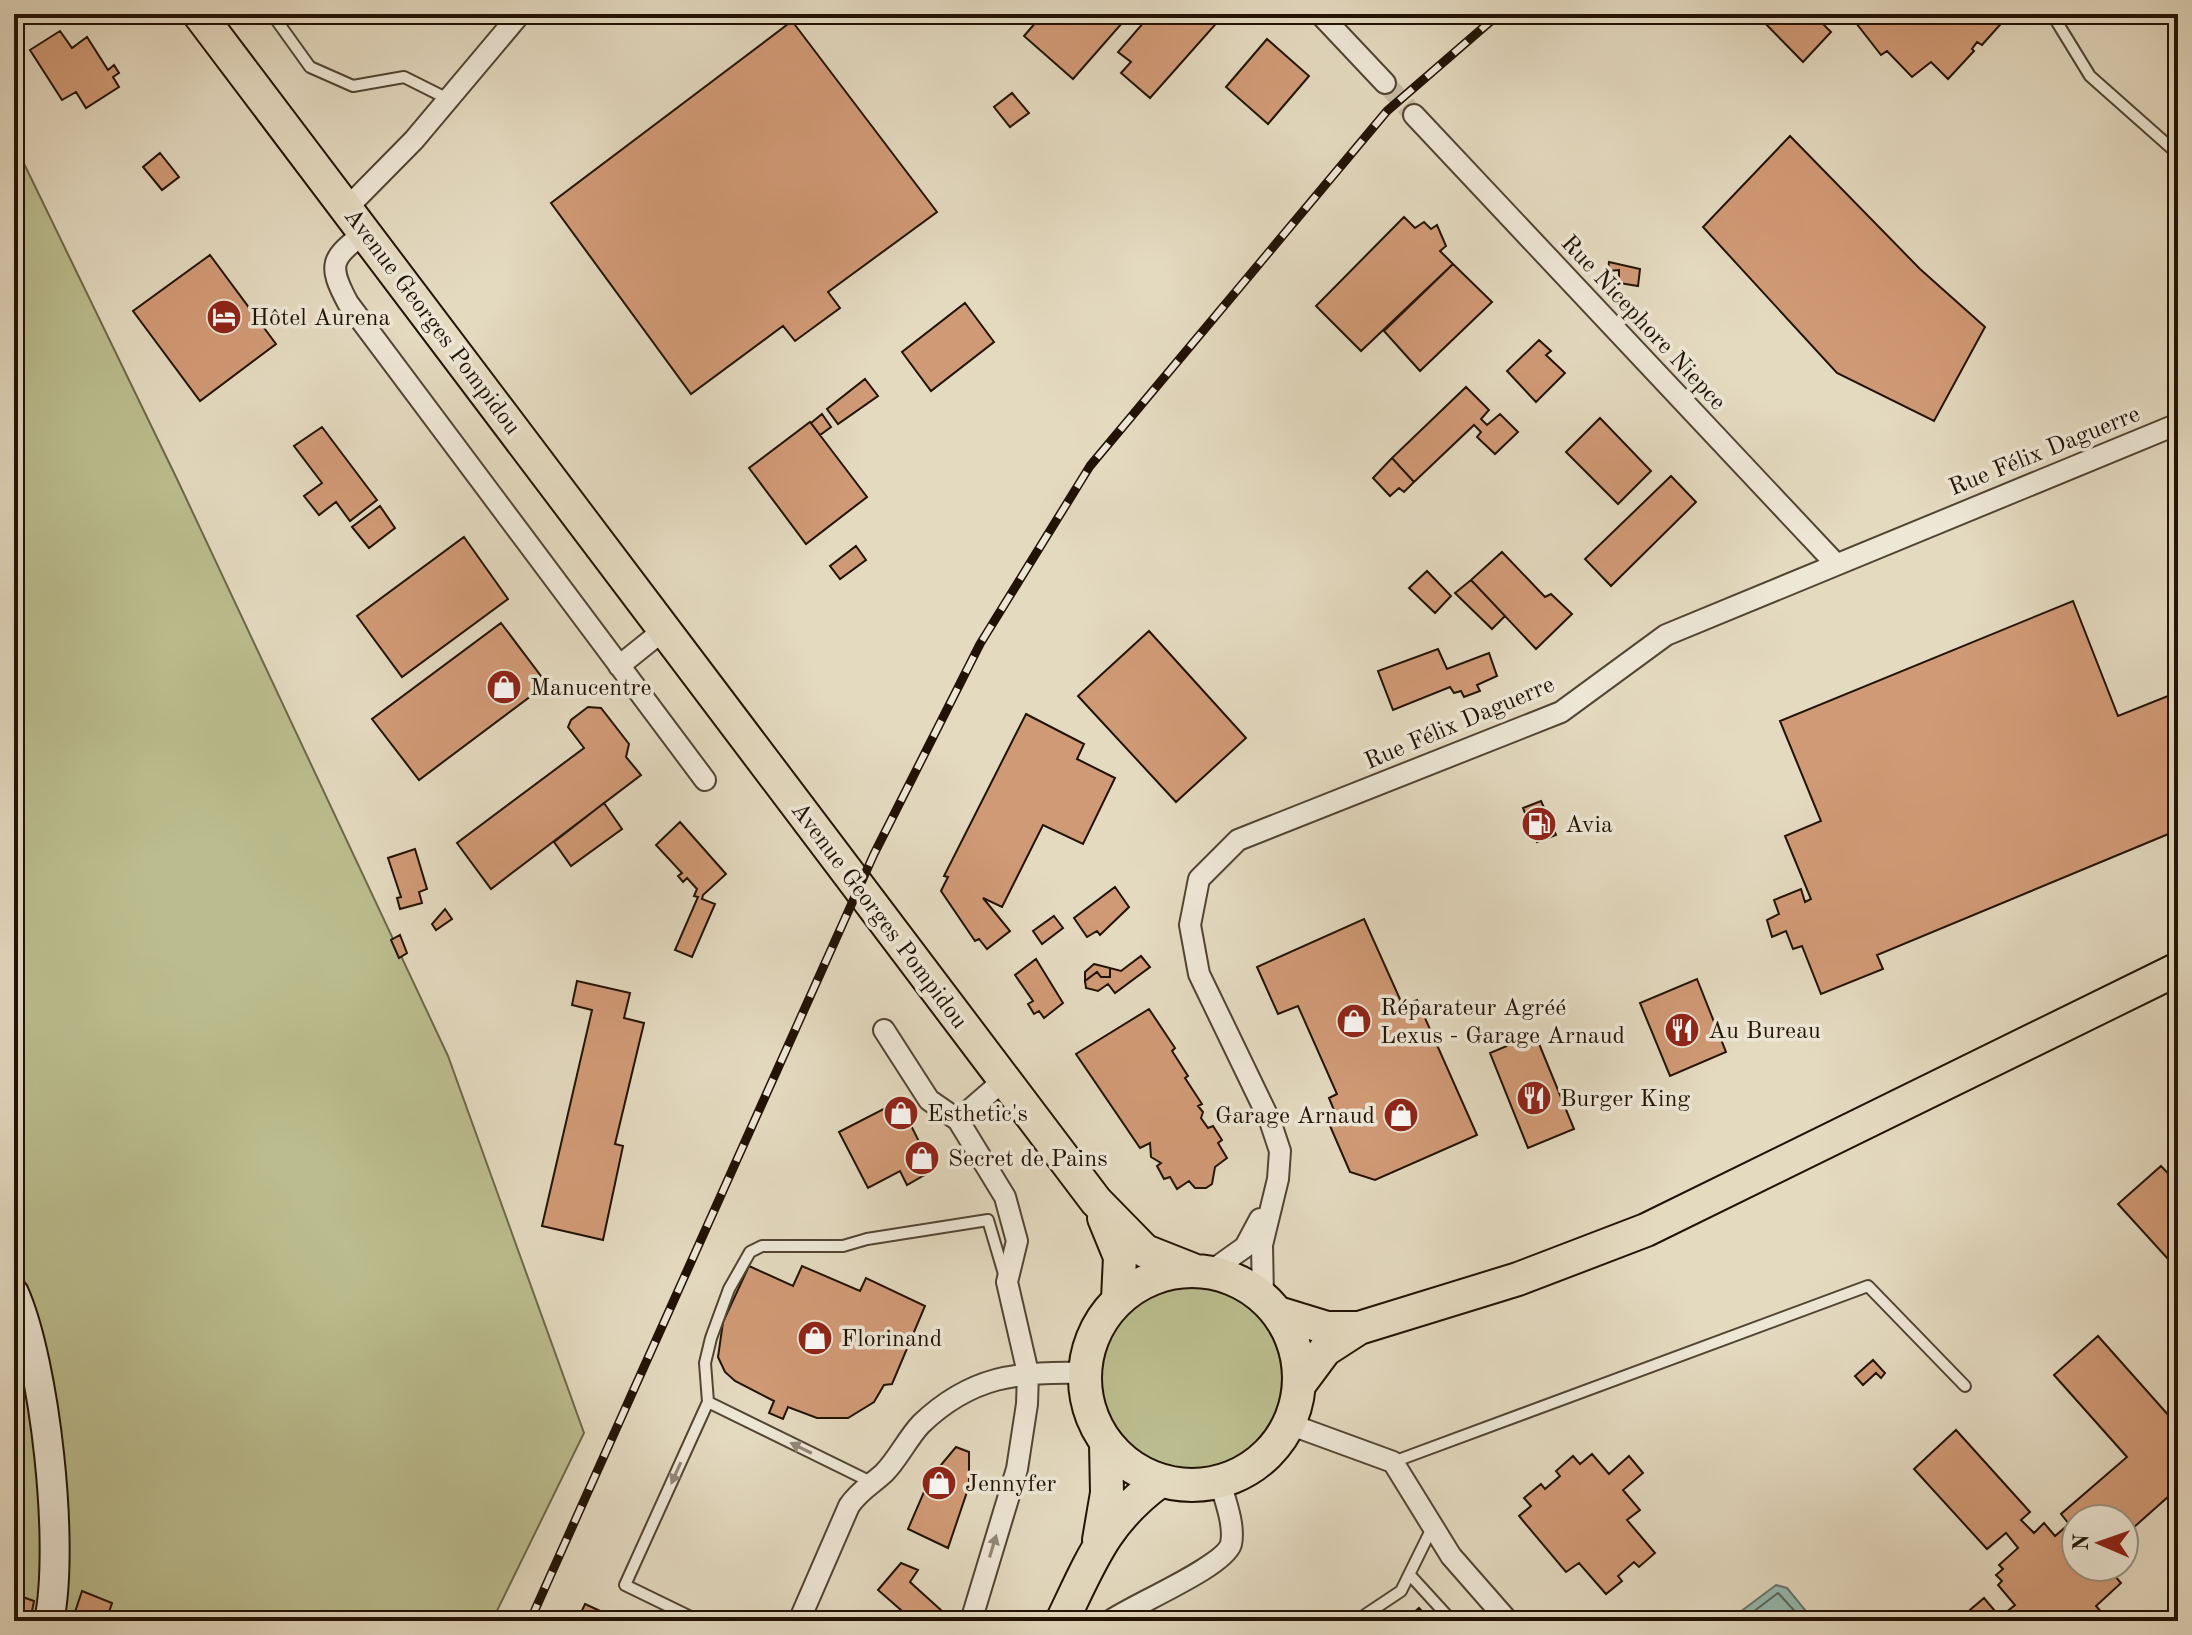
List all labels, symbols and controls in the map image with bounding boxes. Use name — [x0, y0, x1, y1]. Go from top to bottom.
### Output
street label: Avenue Georges Pompidou — [339, 205, 524, 440]
street label: Rue Nicephore Niepce — [1556, 231, 1729, 415]
hotel icon: Hôtel Aurena — [205, 298, 243, 336]
place label: Hôtel Aurena — [250, 307, 390, 331]
street label: Rue Félix Daguerre — [1946, 403, 2144, 501]
shop icon: Manucentre — [485, 668, 523, 706]
street label: Rue Félix Daguerre — [1361, 673, 1558, 775]
place label: Manucentre — [530, 677, 652, 701]
street label: Avenue Georges Pompidou — [786, 799, 971, 1034]
fuel station icon: Avia — [1520, 805, 1558, 843]
place label: Avia — [1565, 814, 1613, 838]
place label: Réparateur Agréé Lexus - Garage Arnaud — [1380, 997, 1625, 1049]
shop icon: Réparateur Agréé Lexus - Garage Arnaud — [1335, 1002, 1373, 1040]
restaurant icon: Au Bureau — [1663, 1011, 1701, 1049]
place label: Au Bureau — [1708, 1020, 1821, 1044]
restaurant icon: Burger King — [1515, 1079, 1553, 1117]
place label: Burger King — [1560, 1088, 1690, 1112]
shop icon: Esthetic's — [882, 1094, 920, 1132]
shop icon: Garage Arnaud — [1382, 1096, 1420, 1134]
place label: Esthetic's — [927, 1103, 1028, 1127]
place label: Garage Arnaud — [1215, 1105, 1375, 1129]
shop icon: Secret de Pains — [903, 1139, 941, 1177]
place label: Secret de Pains — [948, 1148, 1108, 1172]
shop icon: Florinand — [796, 1319, 834, 1357]
place label: Florinand — [841, 1328, 942, 1352]
one-way arrow — [790, 1441, 813, 1454]
one-way arrow — [669, 1461, 682, 1485]
shop icon: Jennyfer — [920, 1464, 958, 1502]
place label: Jennyfer — [965, 1473, 1057, 1497]
north arrow — [2060, 1503, 2140, 1583]
text: N — [2071, 1533, 2093, 1551]
one-way arrow — [987, 1534, 1000, 1558]

